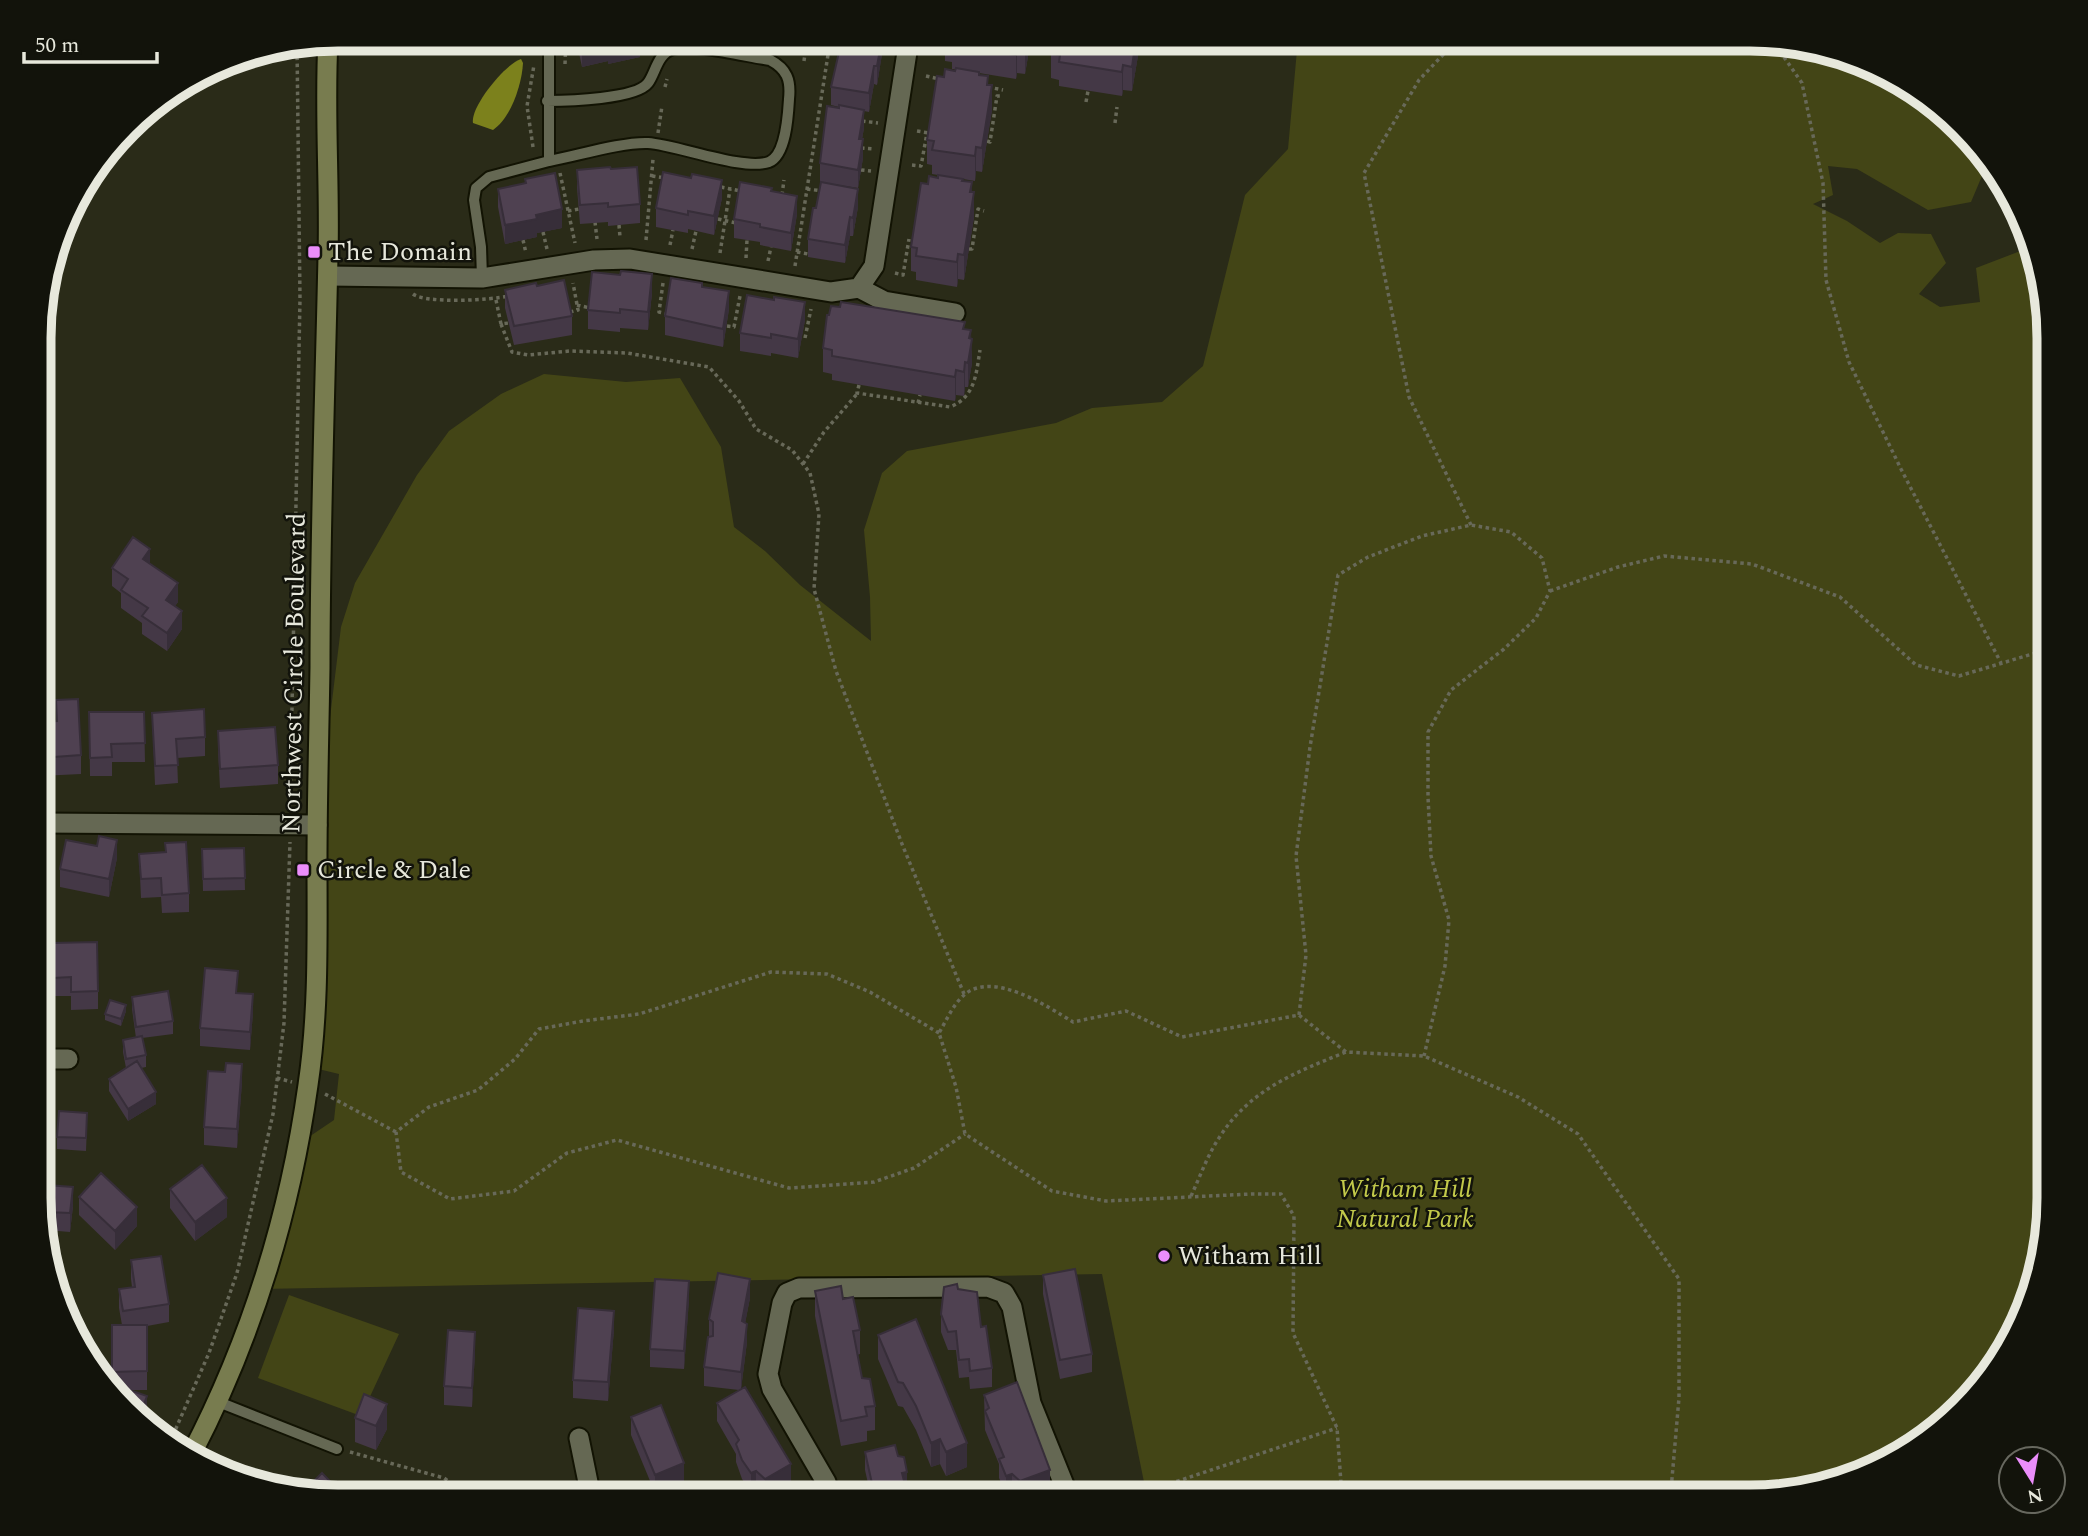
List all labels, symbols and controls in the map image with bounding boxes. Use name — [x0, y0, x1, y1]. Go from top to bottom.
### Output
scale bar — [24, 21, 158, 65]
text: 50 m — [35, 30, 79, 62]
place label: The Domain — [328, 232, 472, 272]
marker: The Domain — [306, 244, 322, 260]
street label: Northwest Circle Boulevard — [271, 512, 317, 834]
place label: Circle & Dale — [317, 850, 471, 890]
marker: Circle & Dale — [295, 862, 311, 878]
park label: Witham Hill Natural Park — [1336, 1169, 1474, 1239]
place label: Witham Hill — [1178, 1236, 1322, 1276]
marker: Witham Hill — [1156, 1248, 1172, 1264]
north arrow — [1997, 1445, 2067, 1515]
text: N — [2025, 1480, 2045, 1511]

